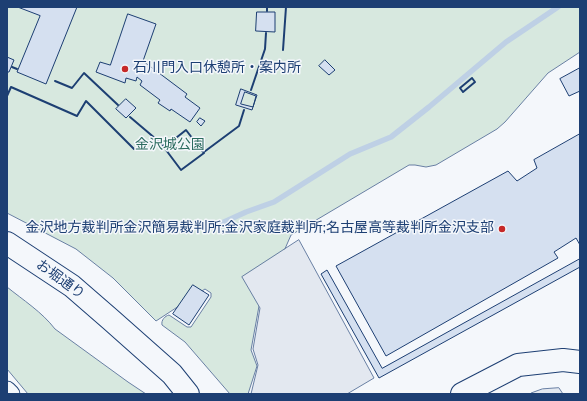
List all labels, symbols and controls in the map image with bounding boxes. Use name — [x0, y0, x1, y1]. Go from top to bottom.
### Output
place label: 石川門入口休憩所・案内所 — [133, 61, 301, 77]
marker: 石川門入口休憩所・案内所 — [120, 64, 130, 74]
park label: 金沢城公園 — [135, 138, 205, 154]
place label: 金沢地方裁判所金沢簡易裁判所;金沢家庭裁判所;名古屋高等裁判所金沢支部 — [26, 221, 494, 237]
marker: 金沢地方裁判所金沢簡易裁判所;金沢家庭裁判所;名古屋高等裁判所金沢支部 — [497, 224, 507, 234]
street label: お堀通り — [32, 257, 88, 303]

